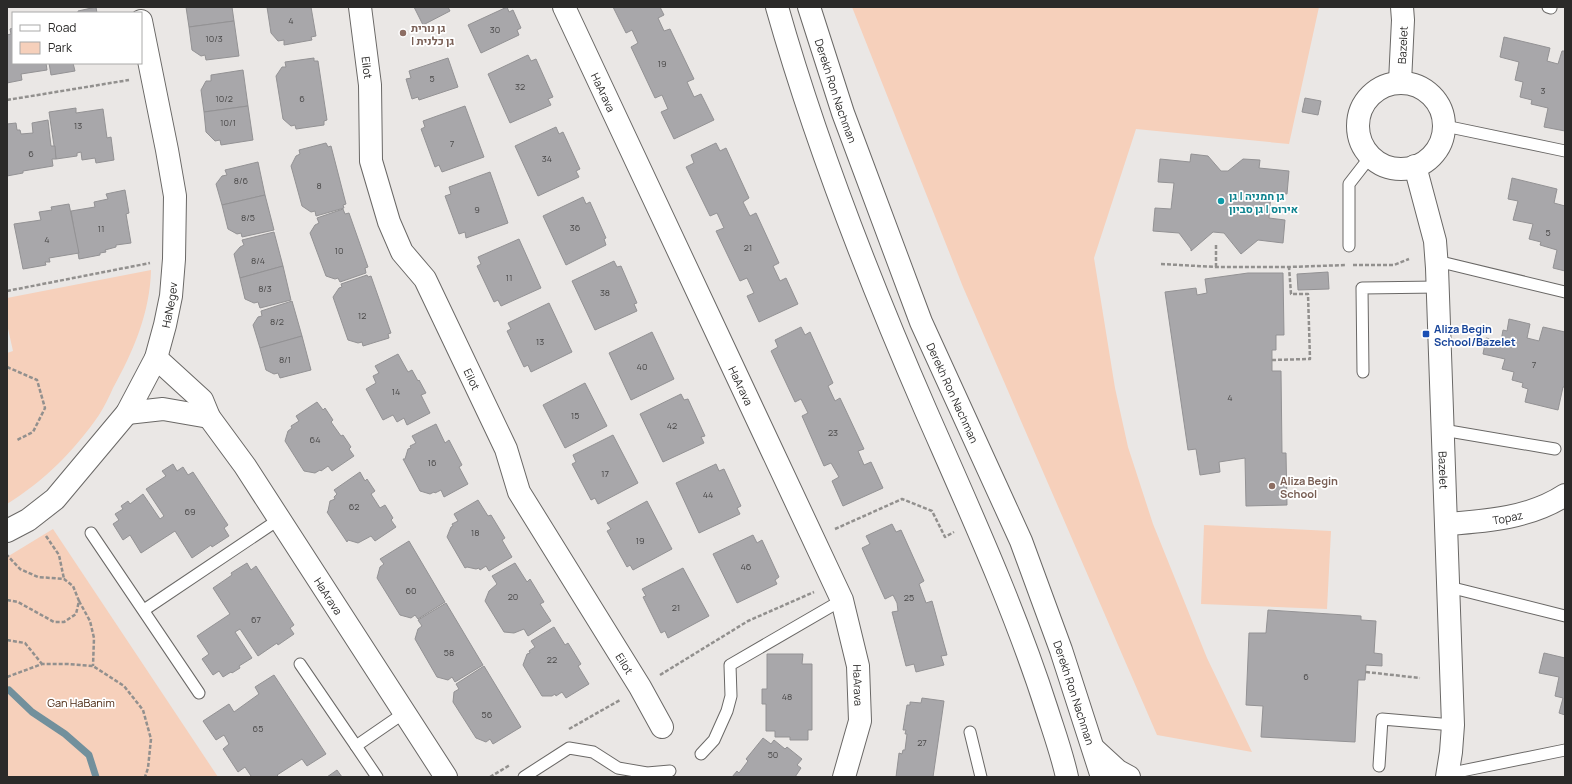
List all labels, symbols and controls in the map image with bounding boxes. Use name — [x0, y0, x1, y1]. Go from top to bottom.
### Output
legend — [12, 12, 142, 64]
house number: 4 — [288, 14, 294, 27]
text: Road — [48, 19, 76, 36]
place label: גן נורית | גן כלנית — [411, 20, 454, 48]
house number: 30 — [490, 23, 500, 36]
street label: Bazelet — [1393, 26, 1410, 64]
marker: גן נורית | גן כלנית — [398, 28, 408, 38]
house number: 10/3 — [205, 32, 223, 45]
street label: Derekh Ron Nachman — [812, 37, 861, 145]
text: Park — [48, 39, 73, 56]
street label: Eilot — [359, 55, 377, 80]
house number: 19 — [657, 57, 667, 70]
street label: HaArava — [588, 70, 620, 114]
house number: 5 — [429, 72, 435, 85]
house number: 32 — [515, 80, 525, 93]
house number: 3 — [1541, 84, 1546, 97]
house number: 10/2 — [215, 92, 233, 105]
house number: 6 — [299, 92, 305, 105]
house number: 10/1 — [220, 116, 236, 129]
house number: 13 — [74, 119, 82, 132]
house number: 7 — [450, 137, 455, 150]
house number: 6 — [28, 147, 34, 160]
house number: 34 — [542, 152, 552, 165]
house number: 8/6 — [234, 174, 249, 187]
house number: 8 — [316, 179, 322, 192]
place label: גן חמניה | גן אירוס | גן סביון — [1229, 188, 1298, 216]
marker: גן חמניה | גן אירוס | גן סביון — [1216, 196, 1226, 206]
house number: 9 — [474, 203, 480, 216]
house number: 8/5 — [241, 211, 255, 224]
house number: 36 — [570, 221, 581, 234]
house number: 11 — [97, 222, 105, 235]
house number: 5 — [1545, 226, 1551, 239]
house number: 4 — [44, 233, 50, 246]
house number: 21 — [744, 241, 752, 254]
house number: 10 — [335, 244, 344, 257]
house number: 8/4 — [251, 254, 265, 267]
house number: 11 — [505, 271, 513, 284]
street label: HaNegev — [157, 281, 180, 329]
house number: 8/3 — [258, 282, 272, 295]
house number: 38 — [600, 286, 610, 299]
house number: 12 — [358, 309, 366, 322]
house number: 8/2 — [270, 315, 284, 328]
place label: Aliza Begin School/Bazelet — [1434, 321, 1516, 349]
marker: Aliza Begin School/Bazelet — [1421, 329, 1431, 339]
house number: 13 — [536, 335, 544, 348]
street label: Derekh Ron Nachman — [924, 340, 983, 445]
house number: 8/1 — [279, 353, 291, 366]
house number: 7 — [1532, 358, 1537, 371]
house number: 40 — [637, 360, 647, 373]
street label: HaArava — [726, 363, 757, 408]
street label: Eilot — [461, 366, 484, 392]
house number: 14 — [392, 385, 400, 398]
house number: 4 — [1227, 391, 1233, 404]
house number: 15 — [571, 409, 579, 422]
house number: 42 — [667, 419, 677, 432]
house number: 23 — [828, 426, 838, 439]
house number: 64 — [310, 433, 320, 446]
street label: Bazelet — [1436, 451, 1452, 489]
house number: 16 — [427, 456, 437, 469]
house number: 17 — [601, 467, 609, 480]
place label: Aliza Begin School — [1280, 473, 1338, 501]
marker: Aliza Begin School — [1267, 481, 1277, 491]
house number: 44 — [703, 488, 713, 501]
house number: 62 — [349, 500, 359, 513]
house number: 69 — [184, 505, 196, 518]
street label: Topaz — [1491, 506, 1525, 527]
house number: 18 — [471, 526, 479, 539]
house number: 19 — [635, 534, 645, 547]
house number: 46 — [741, 560, 752, 573]
street label: HaArava — [311, 574, 346, 617]
house number: 60 — [405, 584, 417, 597]
house number: 20 — [508, 590, 518, 603]
house number: 25 — [904, 591, 914, 604]
house number: 21 — [672, 601, 680, 614]
house number: 67 — [251, 613, 262, 626]
street label: Derekh Ron Nachman — [1051, 638, 1099, 747]
house number: 58 — [444, 646, 454, 659]
street label: Eilot — [613, 650, 637, 677]
house number: 22 — [547, 653, 557, 666]
street label: HaArava — [850, 664, 867, 706]
house number: 6 — [1303, 670, 1309, 683]
house number: 48 — [782, 690, 792, 703]
park label: Gan HaBanim — [47, 695, 115, 710]
house number: 56 — [482, 708, 493, 721]
house number: 65 — [253, 722, 263, 735]
house number: 27 — [917, 736, 927, 749]
house number: 50 — [768, 748, 778, 761]

